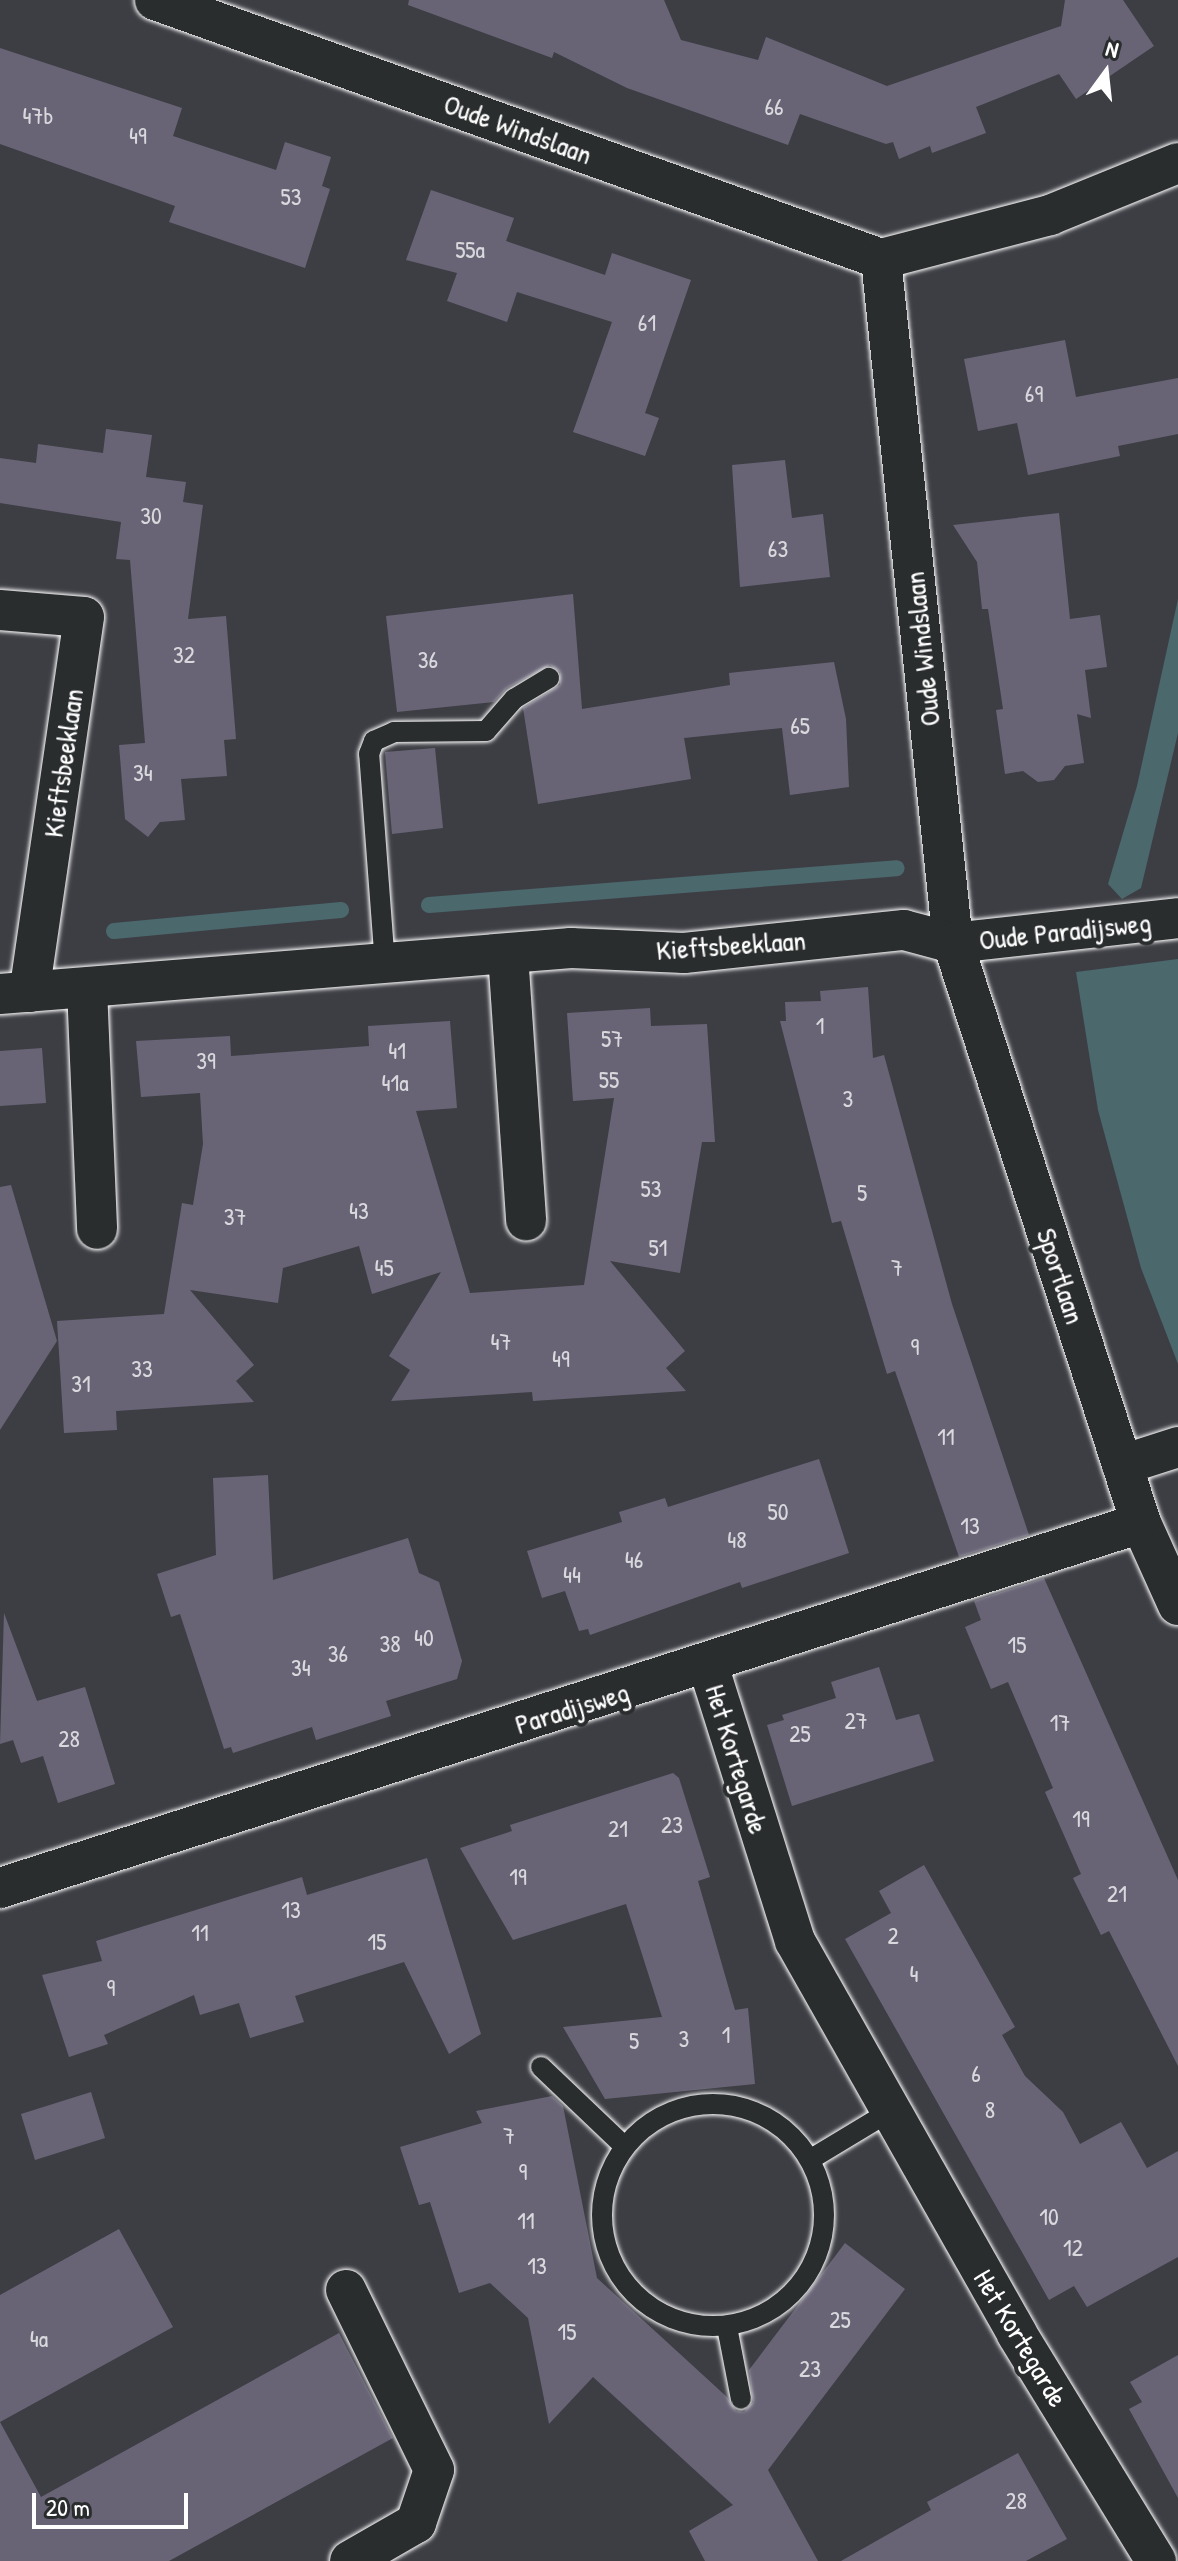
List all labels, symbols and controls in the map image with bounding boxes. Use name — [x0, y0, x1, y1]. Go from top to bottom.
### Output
north arrow — [1066, 32, 1146, 112]
text: N — [1103, 33, 1122, 65]
street label: Oude Windslaan — [439, 87, 597, 171]
house number: 66 — [764, 93, 784, 121]
house number: 47b — [23, 102, 53, 130]
house number: 49 — [129, 122, 147, 150]
house number: 53 — [281, 183, 301, 211]
house number: 55a — [455, 236, 485, 264]
house number: 61 — [638, 309, 656, 337]
house number: 69 — [1025, 380, 1043, 408]
house number: 30 — [140, 502, 162, 530]
house number: 63 — [768, 535, 788, 563]
street label: Oude Windslaan — [897, 570, 947, 728]
house number: 32 — [173, 641, 195, 669]
house number: 36 — [418, 646, 438, 674]
street label: Kieftsbeeklaan — [36, 686, 90, 840]
house number: 65 — [790, 712, 810, 740]
house number: 34 — [133, 759, 153, 787]
street label: Oude Paradijsweg — [977, 905, 1153, 957]
street label: Kieftsbeeklaan — [655, 923, 807, 967]
house number: 1 — [816, 1012, 824, 1040]
house number: 57 — [601, 1025, 623, 1053]
house number: 41 — [388, 1037, 406, 1065]
house number: 39 — [196, 1047, 216, 1075]
house number: 55 — [599, 1066, 619, 1094]
house number: 41a — [381, 1069, 409, 1097]
house number: 3 — [843, 1085, 853, 1113]
house number: 53 — [641, 1175, 661, 1203]
house number: 5 — [857, 1179, 867, 1207]
house number: 43 — [349, 1197, 369, 1225]
house number: 37 — [224, 1203, 246, 1231]
street label: Sportlaan — [1030, 1224, 1092, 1328]
house number: 51 — [649, 1234, 667, 1262]
house number: 45 — [374, 1254, 394, 1282]
house number: 7 — [891, 1254, 903, 1282]
house number: 47 — [491, 1328, 511, 1356]
house number: 9 — [911, 1333, 919, 1361]
house number: 49 — [552, 1345, 570, 1373]
house number: 33 — [131, 1355, 153, 1383]
house number: 31 — [71, 1370, 91, 1398]
house number: 11 — [937, 1423, 955, 1451]
house number: 50 — [768, 1498, 788, 1526]
house number: 13 — [960, 1512, 980, 1540]
house number: 48 — [727, 1526, 747, 1554]
house number: 46 — [625, 1546, 643, 1574]
house number: 44 — [563, 1561, 581, 1589]
house number: 40 — [414, 1624, 434, 1652]
house number: 38 — [379, 1630, 401, 1658]
house number: 15 — [1008, 1631, 1026, 1659]
house number: 36 — [328, 1640, 348, 1668]
house number: 34 — [291, 1654, 311, 1682]
street label: Paradijsweg — [511, 1675, 633, 1741]
street label: Het Kortegarde — [698, 1680, 776, 1838]
house number: 27 — [844, 1707, 868, 1735]
house number: 17 — [1050, 1709, 1070, 1737]
house number: 25 — [789, 1720, 811, 1748]
house number: 28 — [58, 1725, 80, 1753]
house number: 19 — [1072, 1805, 1090, 1833]
house number: 23 — [661, 1811, 683, 1839]
house number: 21 — [608, 1815, 628, 1843]
house number: 19 — [509, 1863, 527, 1891]
house number: 21 — [1107, 1880, 1127, 1908]
house number: 13 — [281, 1896, 301, 1924]
house number: 11 — [191, 1919, 209, 1947]
house number: 2 — [887, 1922, 899, 1950]
house number: 15 — [368, 1928, 386, 1956]
house number: 4 — [910, 1960, 918, 1988]
house number: 9 — [107, 1974, 115, 2002]
house number: 1 — [722, 2021, 730, 2049]
house number: 3 — [679, 2025, 689, 2053]
house number: 5 — [629, 2027, 639, 2055]
house number: 6 — [971, 2060, 981, 2088]
house number: 8 — [985, 2096, 995, 2124]
house number: 7 — [503, 2122, 515, 2150]
house number: 9 — [519, 2158, 527, 2186]
house number: 10 — [1039, 2203, 1059, 2231]
house number: 11 — [517, 2207, 535, 2235]
house number: 12 — [1063, 2234, 1083, 2262]
house number: 13 — [527, 2252, 547, 2280]
street label: Het Kortegarde — [967, 2263, 1075, 2413]
house number: 25 — [829, 2306, 851, 2334]
house number: 15 — [558, 2318, 576, 2346]
house number: 4a — [30, 2325, 48, 2353]
house number: 23 — [799, 2355, 821, 2383]
scale bar — [36, 2477, 192, 2527]
house number: 28 — [1005, 2487, 1027, 2515]
text: 20 m — [46, 2491, 90, 2523]

